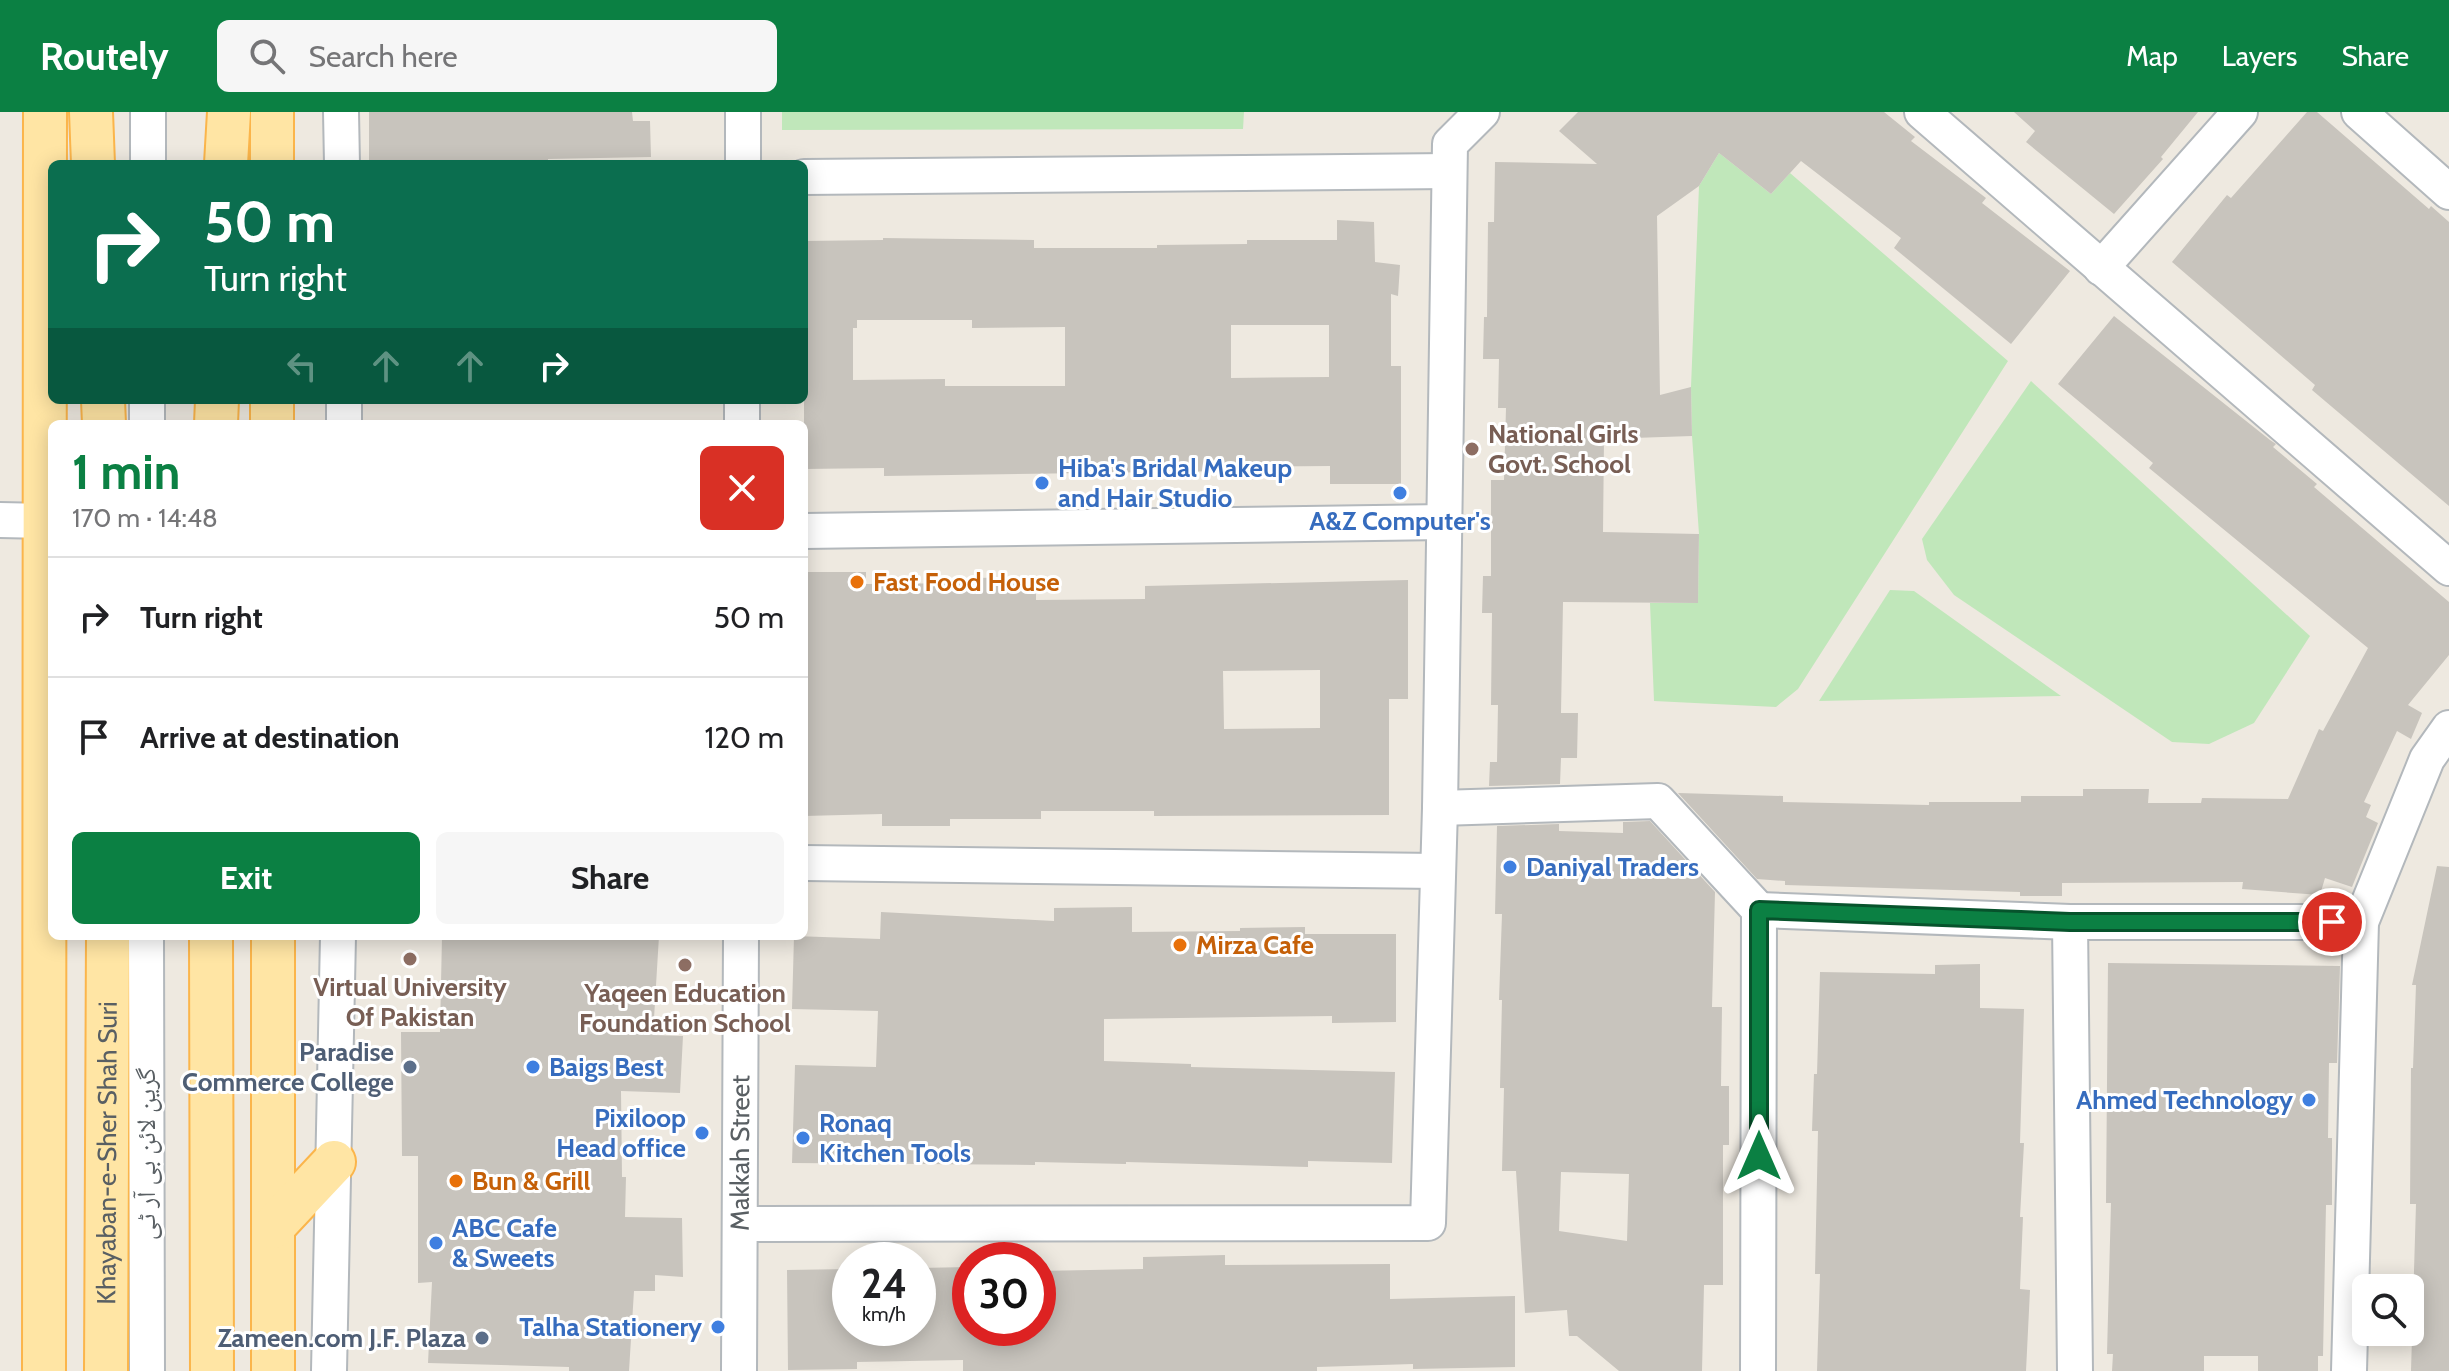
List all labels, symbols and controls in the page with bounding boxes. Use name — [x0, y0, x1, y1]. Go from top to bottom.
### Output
search box — [217, 20, 777, 92]
text: Routely — [40, 33, 169, 80]
icon: search — [245, 34, 289, 78]
text: Search here — [309, 38, 458, 75]
text: Map — [2126, 39, 2178, 73]
text: Layers — [2222, 39, 2297, 73]
text: Share — [2341, 39, 2409, 73]
text: 50 m — [204, 188, 335, 256]
icon: right — [72, 192, 176, 296]
text: Turn right — [204, 256, 347, 300]
icon: left — [280, 344, 324, 388]
icon: ahead — [364, 344, 408, 388]
icon: ahead — [448, 344, 492, 388]
icon: right — [532, 344, 576, 388]
place label: National Girls Govt. School — [1488, 418, 1639, 480]
marker: National Girls Govt. School — [1463, 440, 1481, 458]
text: 1 min — [72, 443, 180, 501]
button: close — [700, 446, 784, 530]
place label: Hiba's Bridal Makeup and Hair Studio — [1058, 452, 1292, 514]
marker: Hiba's Bridal Makeup and Hair Studio — [1033, 474, 1051, 492]
marker: A&Z Computer's — [1391, 484, 1409, 502]
text: 170 m · 14:48 — [72, 502, 218, 534]
place label: A&Z Computer's — [1309, 505, 1491, 537]
place label: Fast Food House — [873, 566, 1060, 598]
marker: Fast Food House — [848, 573, 866, 591]
icon: right — [72, 595, 116, 639]
text: Turn right — [140, 599, 263, 636]
text: 50 m — [714, 599, 784, 636]
icon: arrive — [72, 715, 116, 759]
text: Arrive at destination — [140, 719, 400, 756]
text: 120 m — [704, 719, 784, 756]
button: Exit — [72, 832, 420, 924]
button: Share — [436, 832, 784, 924]
place label: Daniyal Traders — [1526, 851, 1699, 883]
marker: Daniyal Traders — [1501, 858, 1519, 876]
pin — [2298, 888, 2366, 956]
icon: arrive — [2310, 900, 2354, 944]
place label: Mirza Cafe — [1196, 929, 1314, 961]
marker: Mirza Cafe — [1171, 936, 1189, 954]
marker: Virtual University Of Pakistan — [401, 950, 419, 968]
marker: Yaqeen Education Foundation School — [676, 956, 694, 974]
place label: Virtual University Of Pakistan — [313, 971, 507, 1033]
place label: Yaqeen Education Foundation School — [579, 977, 791, 1039]
street label: Khayaban-e-Sher Shah Suri — [90, 1001, 124, 1305]
place label: Paradise Commerce College — [182, 1036, 394, 1098]
place label: Baigs Best — [549, 1051, 664, 1083]
marker: Paradise Commerce College — [401, 1058, 419, 1076]
marker: Baigs Best — [524, 1058, 542, 1076]
street label: گرین لائن بی آر ٹی — [130, 1067, 162, 1240]
street label: Makkah Street — [724, 1075, 756, 1231]
place label: Ahmed Technology — [2076, 1084, 2293, 1116]
marker: Ahmed Technology — [2300, 1091, 2318, 1109]
place label: Pixiloop Head office — [556, 1102, 686, 1164]
place label: Ronaq Kitchen Tools — [819, 1107, 971, 1169]
position arrow — [1717, 1114, 1801, 1198]
marker: Pixiloop Head office — [693, 1124, 711, 1142]
marker: Ronaq Kitchen Tools — [794, 1129, 812, 1147]
place label: Bun & Grill — [472, 1165, 591, 1197]
marker: Bun & Grill — [447, 1172, 465, 1190]
place label: ABC Cafe & Sweets — [452, 1212, 557, 1274]
marker: ABC Cafe & Sweets — [427, 1234, 445, 1252]
speed limit sign: 30 — [952, 1242, 1056, 1346]
text: 24 — [861, 1259, 907, 1308]
map controls — [2352, 1274, 2424, 1346]
button: search — [2352, 1274, 2424, 1346]
text: km/h — [862, 1302, 906, 1326]
place label: Talha Stationery — [519, 1311, 702, 1343]
marker: Talha Stationery — [709, 1318, 727, 1336]
place label: Zameen.com J.F. Plaza — [217, 1322, 466, 1354]
marker: Zameen.com J.F. Plaza — [473, 1329, 491, 1347]

